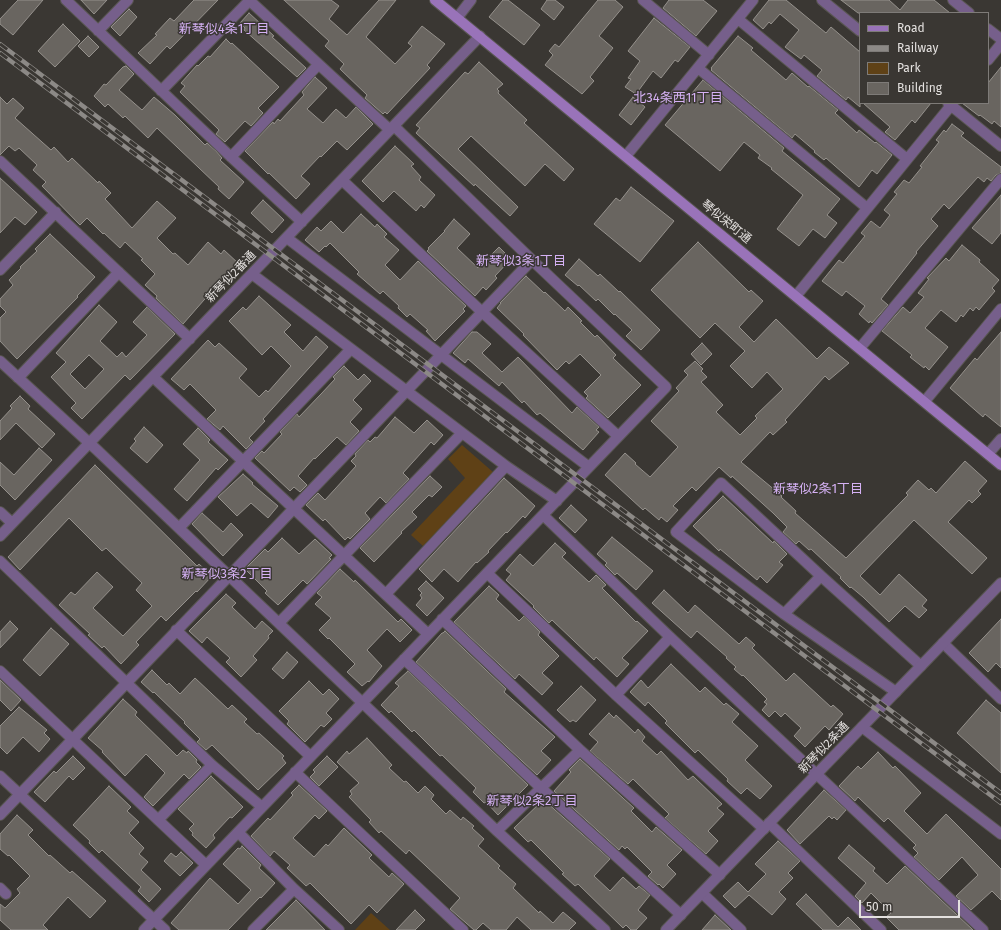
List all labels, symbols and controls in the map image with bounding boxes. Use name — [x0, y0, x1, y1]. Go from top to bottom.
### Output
legend — [859, 12, 989, 104]
district label: 新琴似4条1丁目 — [179, 21, 269, 37]
text: Road — [897, 21, 925, 35]
text: Railway — [897, 41, 938, 55]
text: Park — [897, 61, 921, 75]
text: Building — [897, 81, 942, 95]
district label: 北34条西11丁目 — [633, 90, 723, 106]
street label: 琴似栄町通 — [698, 198, 754, 246]
street label: 新琴似2番通 — [203, 248, 259, 306]
district label: 新琴似3条1丁目 — [476, 253, 566, 269]
district label: 新琴似2条1丁目 — [773, 481, 863, 497]
district label: 新琴似3条2丁目 — [182, 566, 272, 582]
street label: 新琴似2条通 — [796, 719, 852, 777]
district label: 新琴似2条2丁目 — [487, 793, 577, 809]
scale bar — [861, 892, 962, 918]
text: 50 m — [866, 900, 892, 914]

